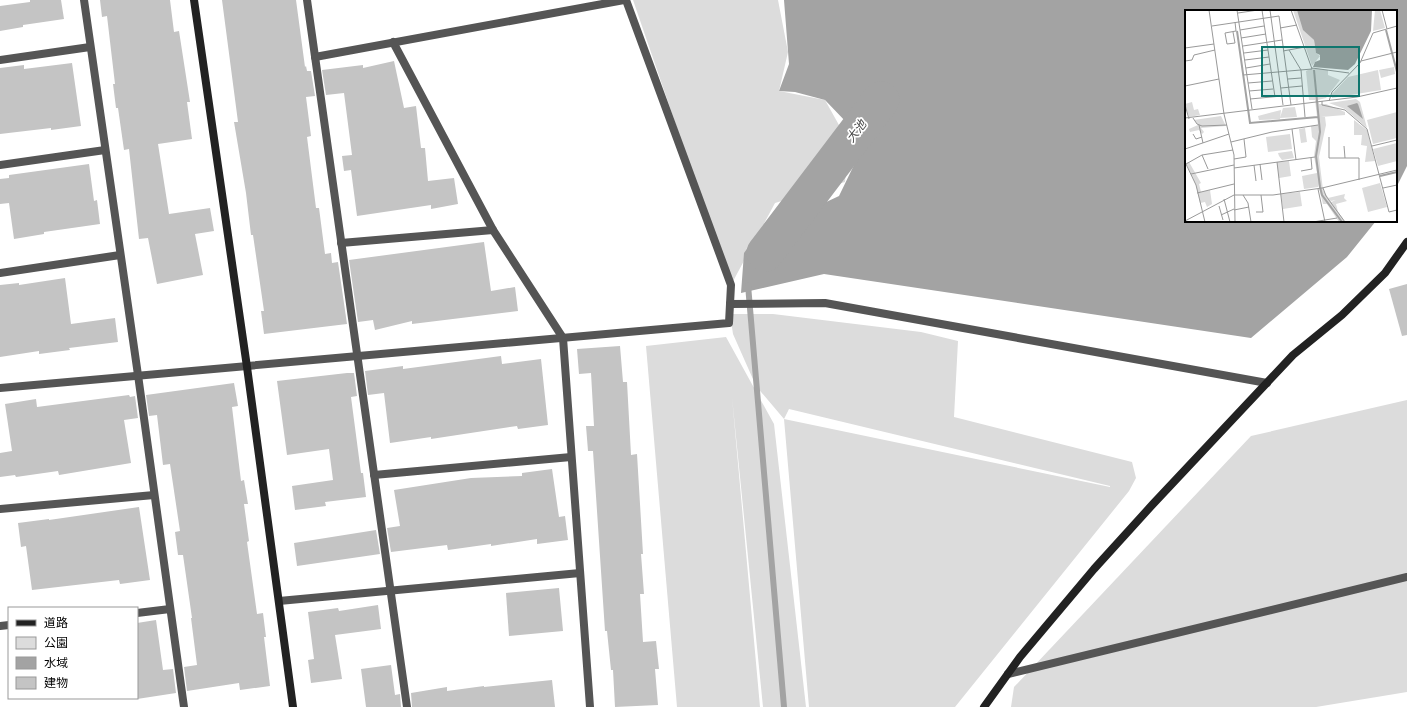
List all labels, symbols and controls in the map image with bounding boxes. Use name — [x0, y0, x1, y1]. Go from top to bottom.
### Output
inset map — [1185, 10, 1397, 222]
water label: 大池 — [842, 116, 871, 146]
legend — [8, 607, 138, 699]
text: 道路 — [44, 614, 68, 631]
text: 公園 — [44, 634, 68, 651]
text: 水域 — [44, 654, 68, 671]
text: 建物 — [44, 674, 68, 691]

